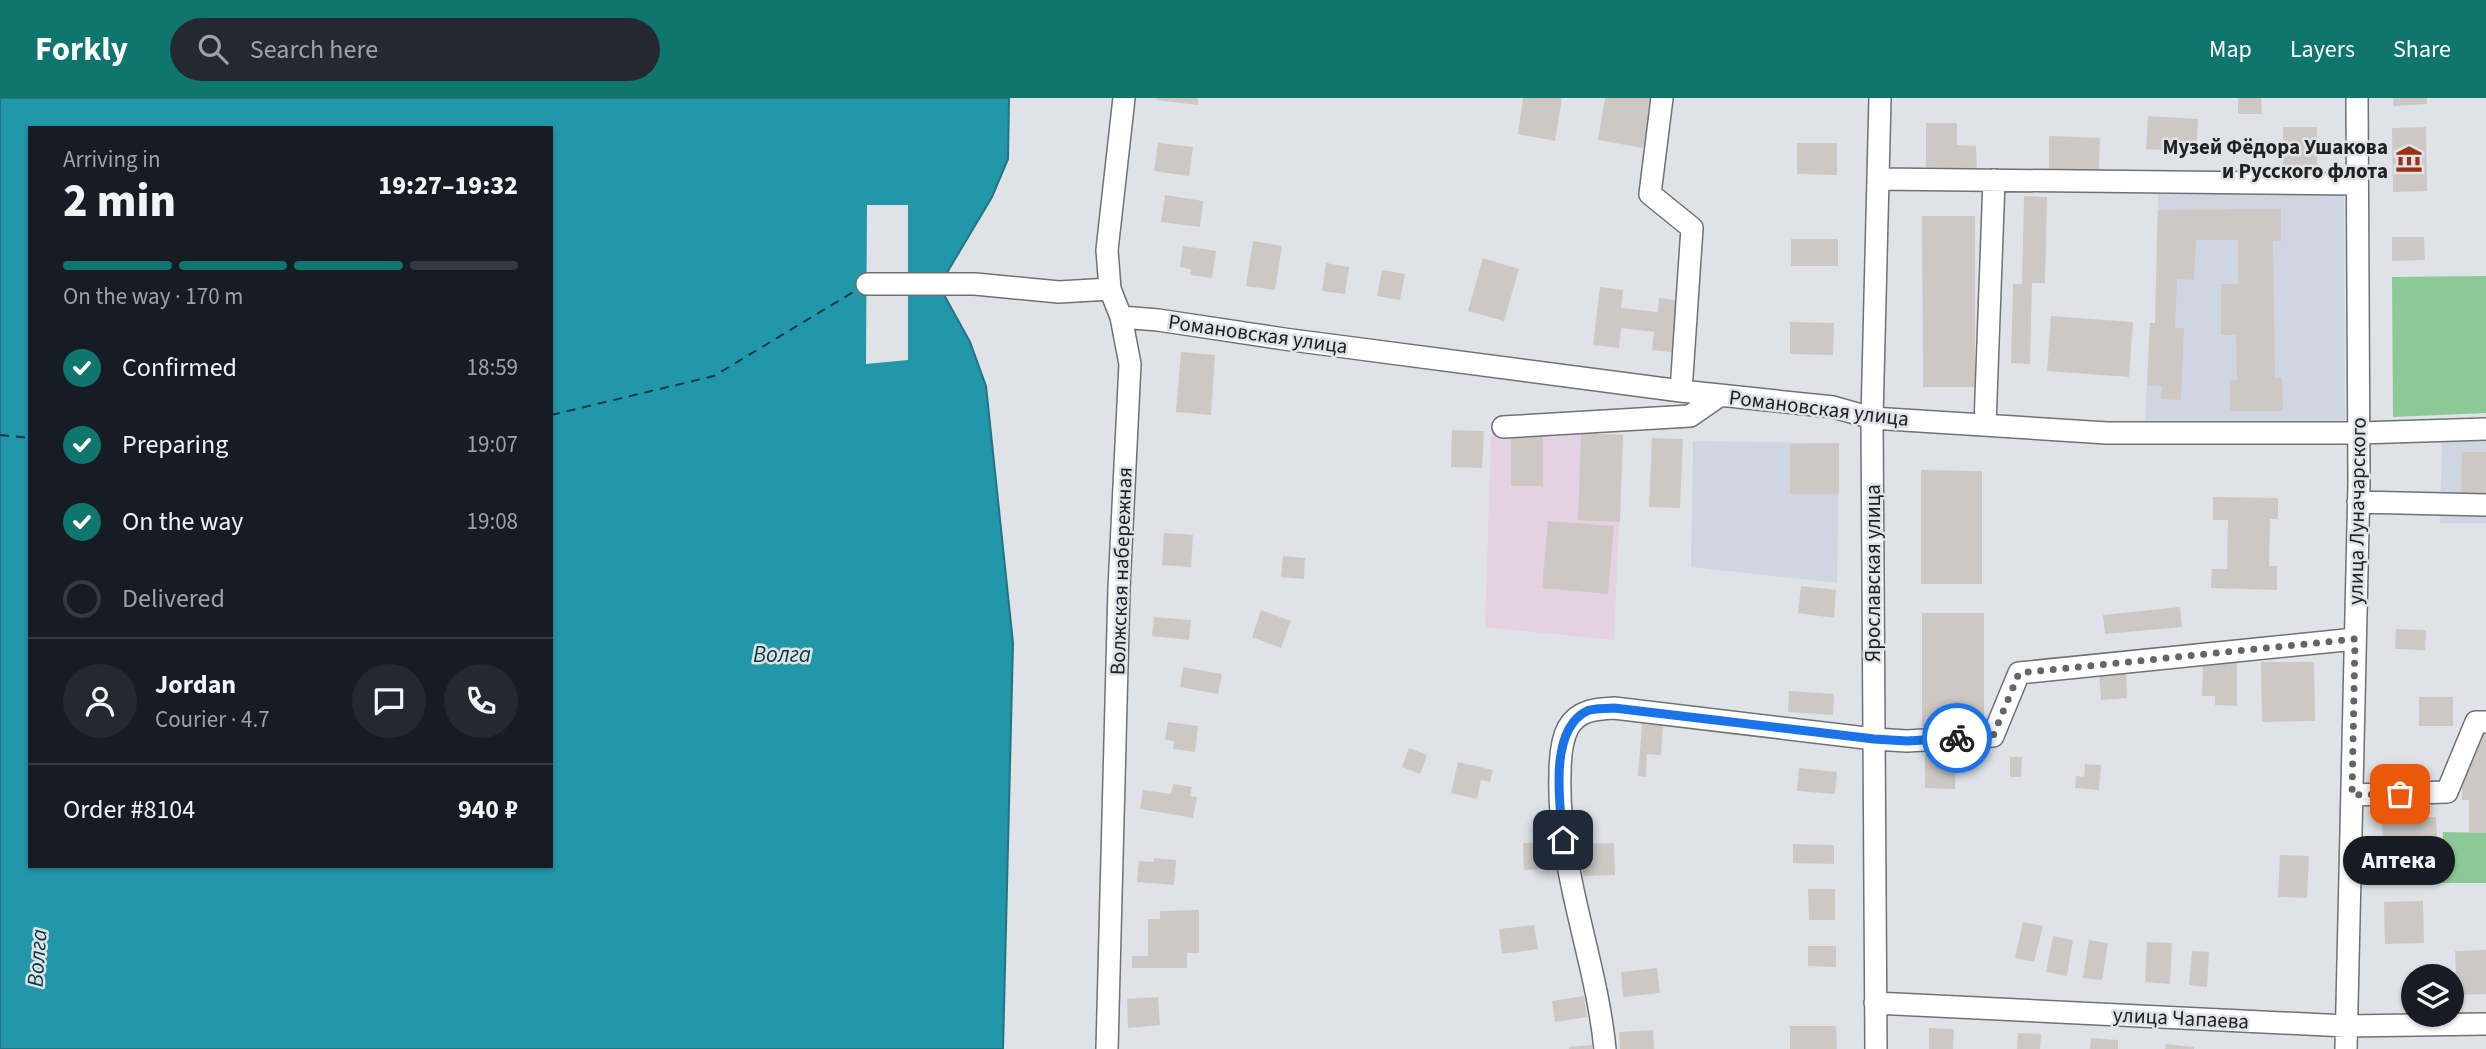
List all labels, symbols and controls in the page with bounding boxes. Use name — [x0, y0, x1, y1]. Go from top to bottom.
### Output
search box — [170, 18, 660, 81]
text: Forkly — [35, 26, 128, 73]
icon: search — [194, 30, 232, 68]
text: Search here — [250, 31, 378, 68]
text: Map — [2209, 32, 2252, 67]
text: Layers — [2290, 32, 2355, 67]
text: Share — [2393, 32, 2451, 67]
place label: Музей Фёдора Ушакова и Русского флота — [2162, 132, 2388, 186]
text: Arriving in — [63, 143, 161, 176]
museum icon: Музей Фёдора Ушакова и Русского флота — [2394, 144, 2424, 174]
text: 19:27–19:32 — [378, 167, 518, 204]
text: 2 min — [63, 169, 176, 234]
text: On the way · 170 m — [63, 280, 243, 313]
street label: Романовская улица — [1166, 307, 1350, 361]
icon: check — [63, 349, 101, 387]
text: Confirmed — [122, 349, 237, 386]
text: 18:59 — [467, 351, 518, 384]
street label: Романовская улица — [1727, 382, 1911, 434]
street label: улица Луначарского — [2340, 417, 2374, 605]
icon: check — [63, 426, 101, 464]
text: Preparing — [122, 426, 228, 463]
text: 19:07 — [467, 428, 518, 461]
street label: Волжская набережная — [1102, 466, 1140, 676]
street label: Ярославская улица — [1858, 484, 1888, 662]
icon: check — [63, 503, 101, 541]
text: On the way — [122, 503, 243, 540]
text: 19:08 — [467, 505, 518, 538]
text: Delivered — [122, 580, 225, 617]
water label: Волга — [753, 638, 811, 671]
button: person — [63, 664, 137, 738]
button: chat — [352, 664, 426, 738]
button: phone — [444, 664, 518, 738]
text: Jordan — [155, 666, 236, 703]
text: Courier · 4.7 — [155, 703, 270, 736]
courier — [1922, 703, 1992, 773]
icon: bike — [1938, 719, 1976, 757]
pin — [2370, 764, 2430, 824]
icon: bag — [2381, 775, 2419, 813]
text: Order #8104 — [63, 791, 195, 828]
text: 940 ₽ — [458, 791, 518, 828]
pin — [1533, 810, 1593, 870]
icon: home — [1544, 821, 1582, 859]
callout: Аптека — [2344, 836, 2456, 885]
text: Аптека — [2362, 844, 2436, 877]
water label: Волга — [19, 928, 55, 988]
map controls — [2401, 964, 2464, 1027]
button: layers — [2401, 964, 2464, 1027]
street label: улица Чапаева — [2112, 999, 2250, 1037]

